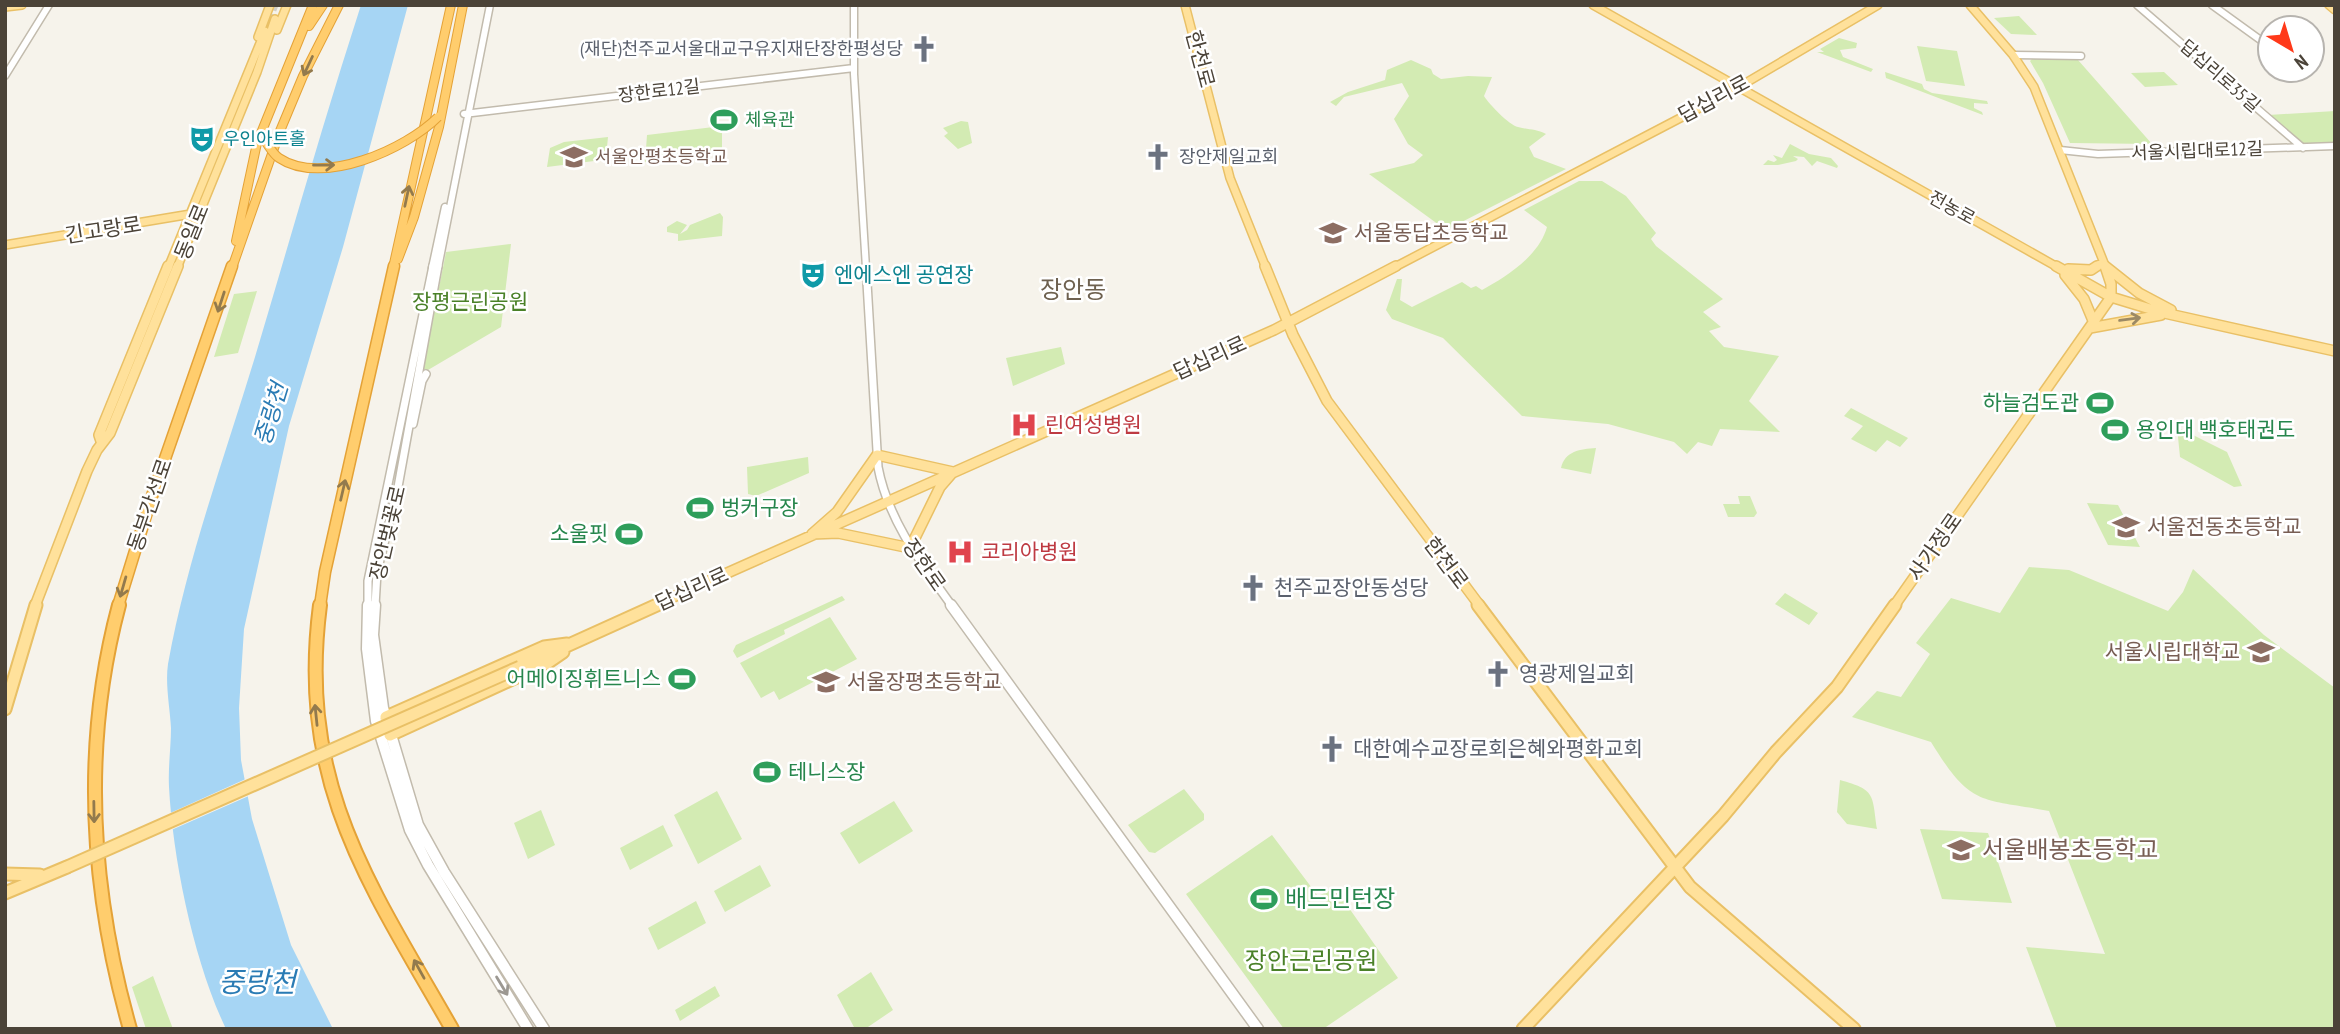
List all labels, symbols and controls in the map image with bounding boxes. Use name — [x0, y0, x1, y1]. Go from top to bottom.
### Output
north arrow — [2256, 14, 2326, 84]
street label: 한천로 — [1180, 27, 1221, 90]
church icon: (재단)천주교서울대교구유지재단장한평성당 — [909, 34, 939, 64]
street label: 답십리로35길 — [2175, 34, 2265, 117]
place label: (재단)천주교서울대교구유지재단장한평성당 — [580, 37, 903, 60]
text: N — [2290, 50, 2313, 75]
one-way arrow — [301, 55, 314, 76]
street label: 답십리로 — [1673, 68, 1754, 129]
street label: 장한로12길 — [617, 74, 701, 107]
sports icon: 체육관 — [709, 105, 739, 135]
place label: 체육관 — [745, 108, 795, 131]
theatre icon: 우인아트홀 — [187, 124, 217, 154]
place label: 우인아트홀 — [223, 127, 306, 150]
street label: 서울시립대로12길 — [2131, 137, 2263, 164]
school or university icon: 서울안평초등학교 — [559, 142, 589, 172]
church icon: 장안제일교회 — [1143, 142, 1173, 172]
place label: 서울안평초등학교 — [595, 145, 727, 168]
place label: 장안제일교회 — [1179, 145, 1278, 168]
one-way arrow — [312, 159, 335, 172]
one-way arrow — [400, 185, 414, 208]
street label: 전농로 — [1925, 185, 1980, 230]
street label: 동일로 — [168, 200, 215, 264]
street label: 긴고랑로 — [63, 210, 143, 249]
school or university icon: 서울동답초등학교 — [1318, 218, 1348, 248]
place label: 서울동답초등학교 — [1354, 219, 1509, 246]
theatre icon: 엔에스엔 공연장 — [798, 260, 828, 290]
place label: 엔에스엔 공연장 — [834, 261, 974, 288]
district label: 장안동 — [1040, 274, 1106, 305]
park label: 장평근린공원 — [412, 288, 528, 315]
one-way arrow — [214, 291, 226, 313]
one-way arrow — [2118, 312, 2141, 325]
street label: 답십리로 — [1169, 329, 1251, 386]
water label: 중랑천 — [247, 377, 294, 448]
sports icon: 하늘검도관 — [2085, 388, 2115, 418]
place label: 하늘검도관 — [1982, 389, 2079, 416]
hospital icon: 린여성병원 — [1009, 410, 1039, 440]
place label: 린여성병원 — [1045, 411, 1142, 438]
sports icon: 용인대 백호태권도 — [2100, 415, 2130, 445]
place label: 용인대 백호태권도 — [2136, 416, 2295, 443]
street label: 동부간선로 — [121, 455, 178, 555]
one-way arrow — [337, 479, 350, 502]
street label: 장안벚꽃로 — [363, 483, 412, 583]
sports icon: 벙커구장 — [685, 493, 715, 523]
place label: 벙커구장 — [721, 494, 798, 521]
street label: 사가정로 — [1901, 507, 1968, 586]
school or university icon: 서울전동초등학교 — [2111, 512, 2141, 542]
place label: 서울전동초등학교 — [2147, 513, 2302, 540]
sports icon: 소울핏 — [614, 519, 644, 549]
place label: 소울핏 — [550, 520, 608, 547]
street label: 한천로 — [1418, 531, 1475, 594]
street label: 장한로 — [897, 533, 952, 596]
hospital icon: 코리아병원 — [945, 537, 975, 567]
place label: 코리아병원 — [981, 538, 1078, 565]
street label: 답십리로 — [651, 560, 733, 617]
church icon: 천주교장안동성당 — [1238, 573, 1268, 603]
place label: 천주교장안동성당 — [1274, 574, 1429, 601]
one-way arrow — [116, 576, 129, 598]
school or university icon: 서울시립대학교 — [2246, 637, 2276, 667]
place label: 서울시립대학교 — [2105, 638, 2240, 665]
church icon: 영광제일교회 — [1483, 659, 1513, 689]
place label: 영광제일교회 — [1519, 660, 1635, 687]
sports icon: 어메이징휘트니스 — [667, 664, 697, 694]
place label: 어메이징휘트니스 — [506, 665, 661, 692]
school or university icon: 서울장평초등학교 — [811, 667, 841, 697]
place label: 서울장평초등학교 — [847, 668, 1002, 695]
one-way arrow — [310, 704, 323, 727]
church icon: 대한예수교장로회은혜와평화교회 — [1317, 734, 1347, 764]
place label: 대한예수교장로회은혜와평화교회 — [1353, 735, 1643, 762]
sports icon: 테니스장 — [752, 757, 782, 787]
place label: 테니스장 — [788, 758, 865, 785]
one-way arrow — [88, 800, 101, 823]
place label: 서울배봉초등학교 — [1982, 834, 2159, 865]
school or university icon: 서울배봉초등학교 — [1946, 835, 1976, 865]
place label: 배드민턴장 — [1285, 883, 1395, 914]
sports icon: 배드민턴장 — [1249, 884, 1279, 914]
park label: 장안근린공원 — [1245, 945, 1377, 976]
one-way arrow — [412, 959, 425, 980]
water label: 중랑천 — [218, 963, 299, 1000]
one-way arrow — [496, 976, 510, 996]

